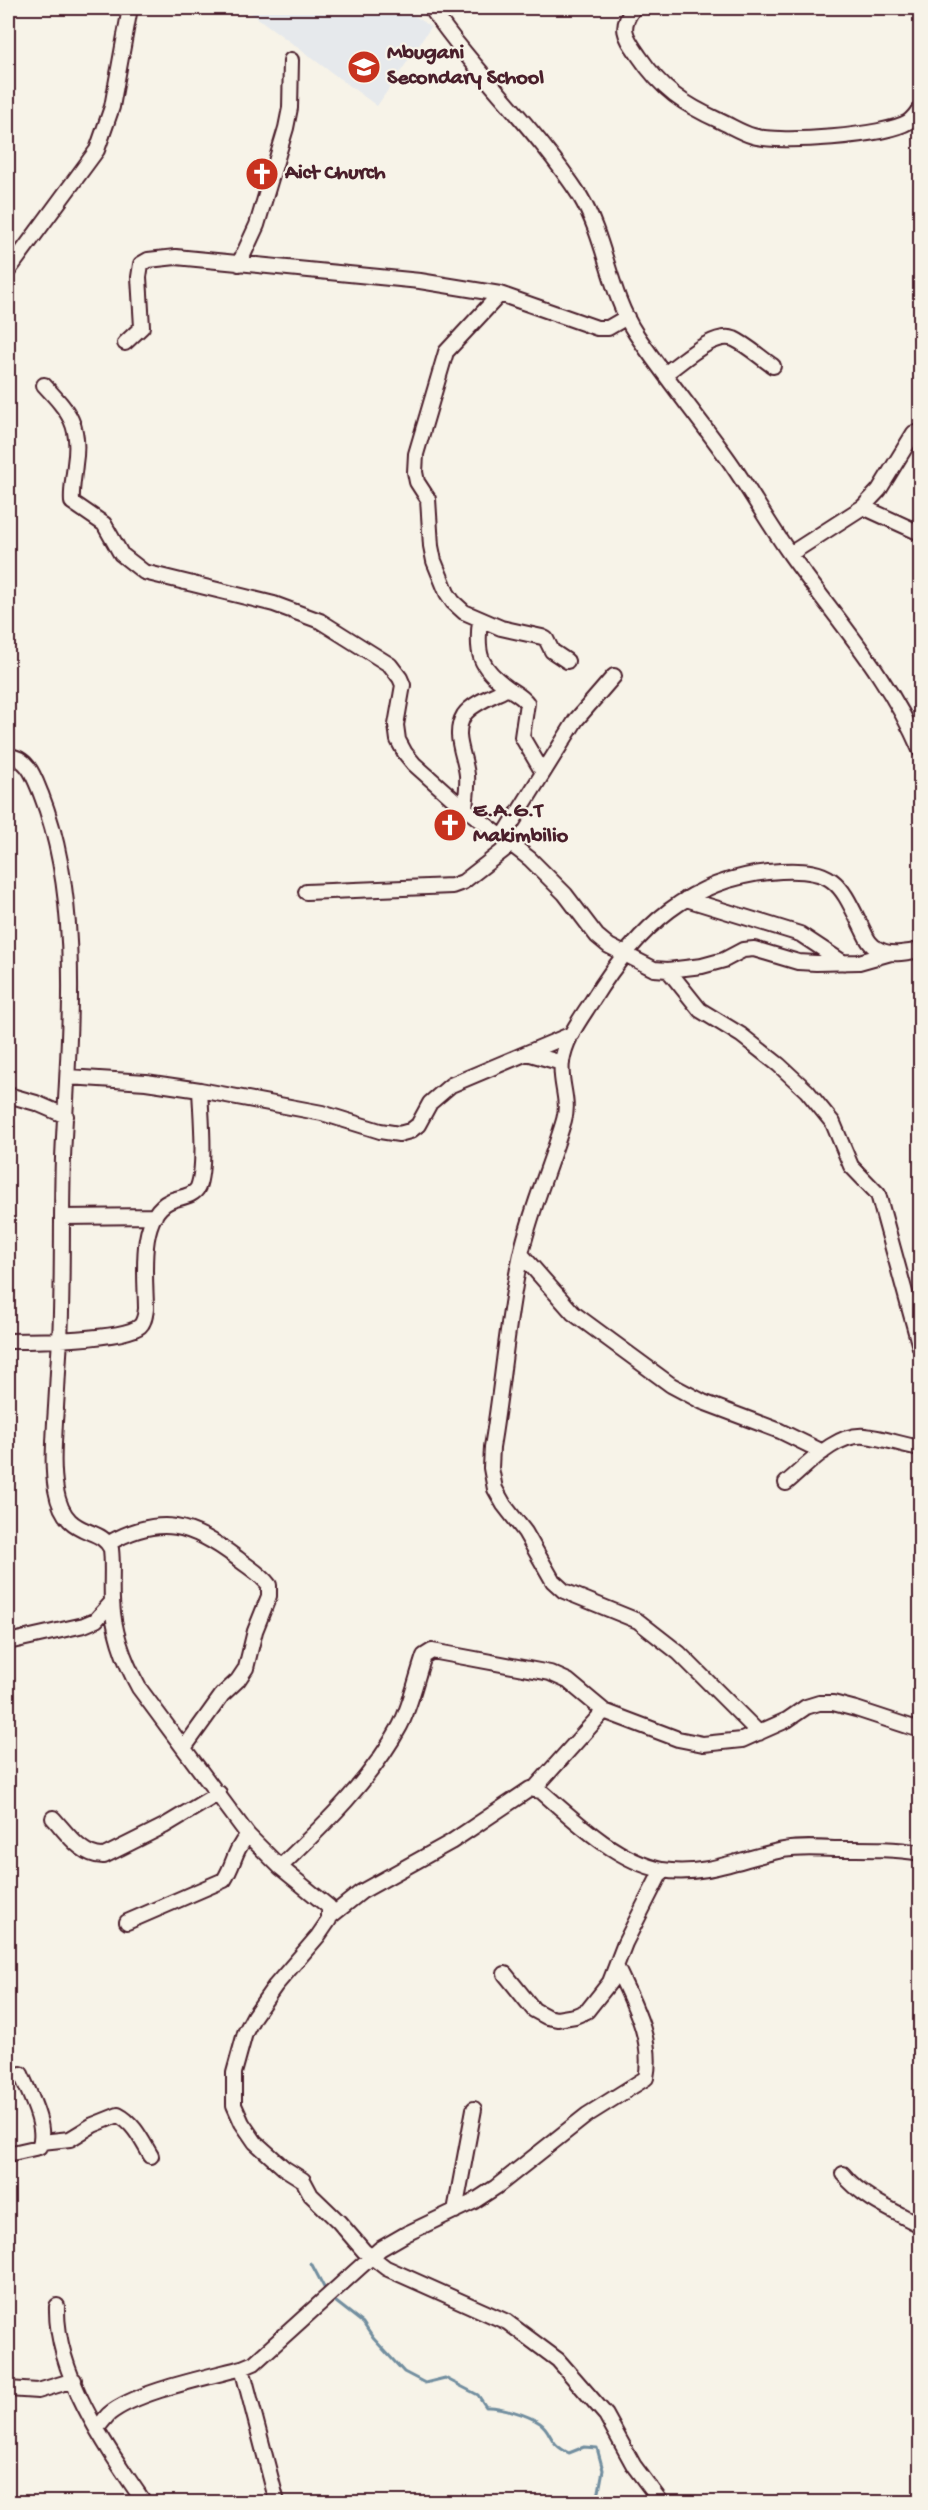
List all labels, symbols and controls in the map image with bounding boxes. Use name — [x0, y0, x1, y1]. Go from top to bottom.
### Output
place label: Mbugani Secondary School — [387, 41, 544, 92]
school or university icon: Mbugani Secondary School — [346, 49, 382, 85]
church icon: Aict Church — [244, 156, 280, 192]
place label: Aict Church — [284, 161, 386, 187]
place label: E.A.G.T Makimbilio — [473, 799, 569, 850]
church icon: E.A.G.T Makimbilio — [432, 807, 468, 843]

